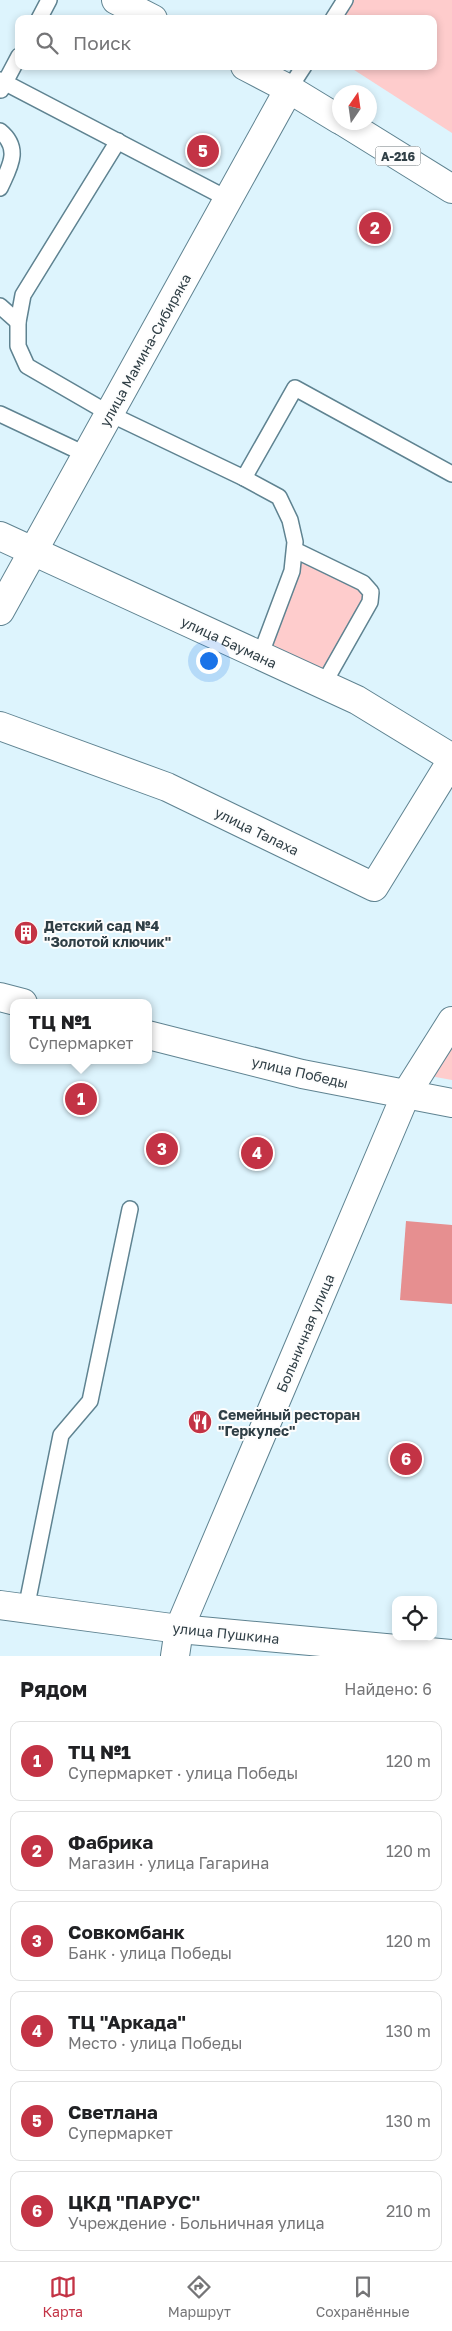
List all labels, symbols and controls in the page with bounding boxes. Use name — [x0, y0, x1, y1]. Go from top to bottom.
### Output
search box — [15, 15, 437, 70]
icon: search — [33, 29, 61, 57]
text: Поиск — [73, 31, 132, 54]
north arrow — [332, 85, 377, 130]
pin: 5 — [187, 132, 219, 170]
road number: А-216 — [376, 146, 420, 166]
pin: 2 — [359, 209, 391, 247]
street label: улица Мамина-Сибиряка — [96, 271, 194, 429]
street label: улица Баумана — [178, 612, 280, 672]
your location — [196, 648, 222, 674]
street label: улица Талаха — [212, 803, 302, 859]
place label: Детский сад №4 "Золотой ключик" — [44, 917, 171, 950]
building icon: Детский сад №4 "Золотой ключик" — [13, 920, 39, 946]
popup — [10, 999, 152, 1064]
text: ТЦ №1 — [29, 1010, 91, 1033]
text: Супермаркет — [29, 1033, 133, 1053]
street label: улица Победы — [250, 1053, 350, 1091]
pin: 1 — [65, 1080, 97, 1118]
pin: 3 — [146, 1130, 178, 1168]
pin: 4 — [241, 1134, 273, 1172]
street label: Больничная улица — [272, 1271, 338, 1395]
place label: Семейный ресторан "Геркулес" — [218, 1406, 360, 1439]
restaurant icon: Семейный ресторан "Геркулес" — [187, 1409, 213, 1435]
pin: 6 — [390, 1440, 422, 1478]
map controls — [392, 1596, 437, 1641]
button: locate — [392, 1596, 437, 1641]
street label: улица Пушкина — [172, 1619, 280, 1647]
text: Рядом — [20, 1676, 87, 1702]
text: Найдено: 6 — [344, 1679, 432, 1699]
text: ТЦ №1 — [68, 1740, 131, 1763]
text: 1 — [33, 1751, 41, 1771]
text: 120 m — [386, 1751, 431, 1771]
text: Супермаркет · улица Победы — [68, 1763, 298, 1783]
text: Фабрика — [68, 1830, 153, 1853]
text: 2 — [32, 1841, 42, 1861]
text: 120 m — [386, 1841, 431, 1861]
text: Магазин · улица Гагарина — [68, 1853, 269, 1873]
text: Совкомбанк — [68, 1920, 185, 1943]
text: 3 — [32, 1931, 42, 1951]
text: 120 m — [386, 1931, 431, 1951]
text: Банк · улица Победы — [68, 1943, 232, 1963]
text: ТЦ "Аркада" — [68, 2010, 186, 2033]
text: 4 — [32, 2021, 42, 2041]
text: 130 m — [386, 2021, 431, 2041]
text: Место · улица Победы — [68, 2033, 242, 2053]
text: Светлана — [68, 2100, 158, 2123]
text: 5 — [32, 2111, 42, 2131]
text: 130 m — [386, 2111, 431, 2131]
text: Супермаркет — [68, 2123, 173, 2143]
text: ЦКД "ПАРУС" — [68, 2190, 200, 2213]
text: 6 — [32, 2201, 42, 2221]
text: 210 m — [386, 2201, 431, 2221]
text: Учреждение · Больничная улица — [68, 2213, 325, 2233]
tab: Карта — [42, 2273, 83, 2320]
tab: Маршрут — [168, 2273, 231, 2320]
tab: Сохранённые — [316, 2273, 410, 2320]

